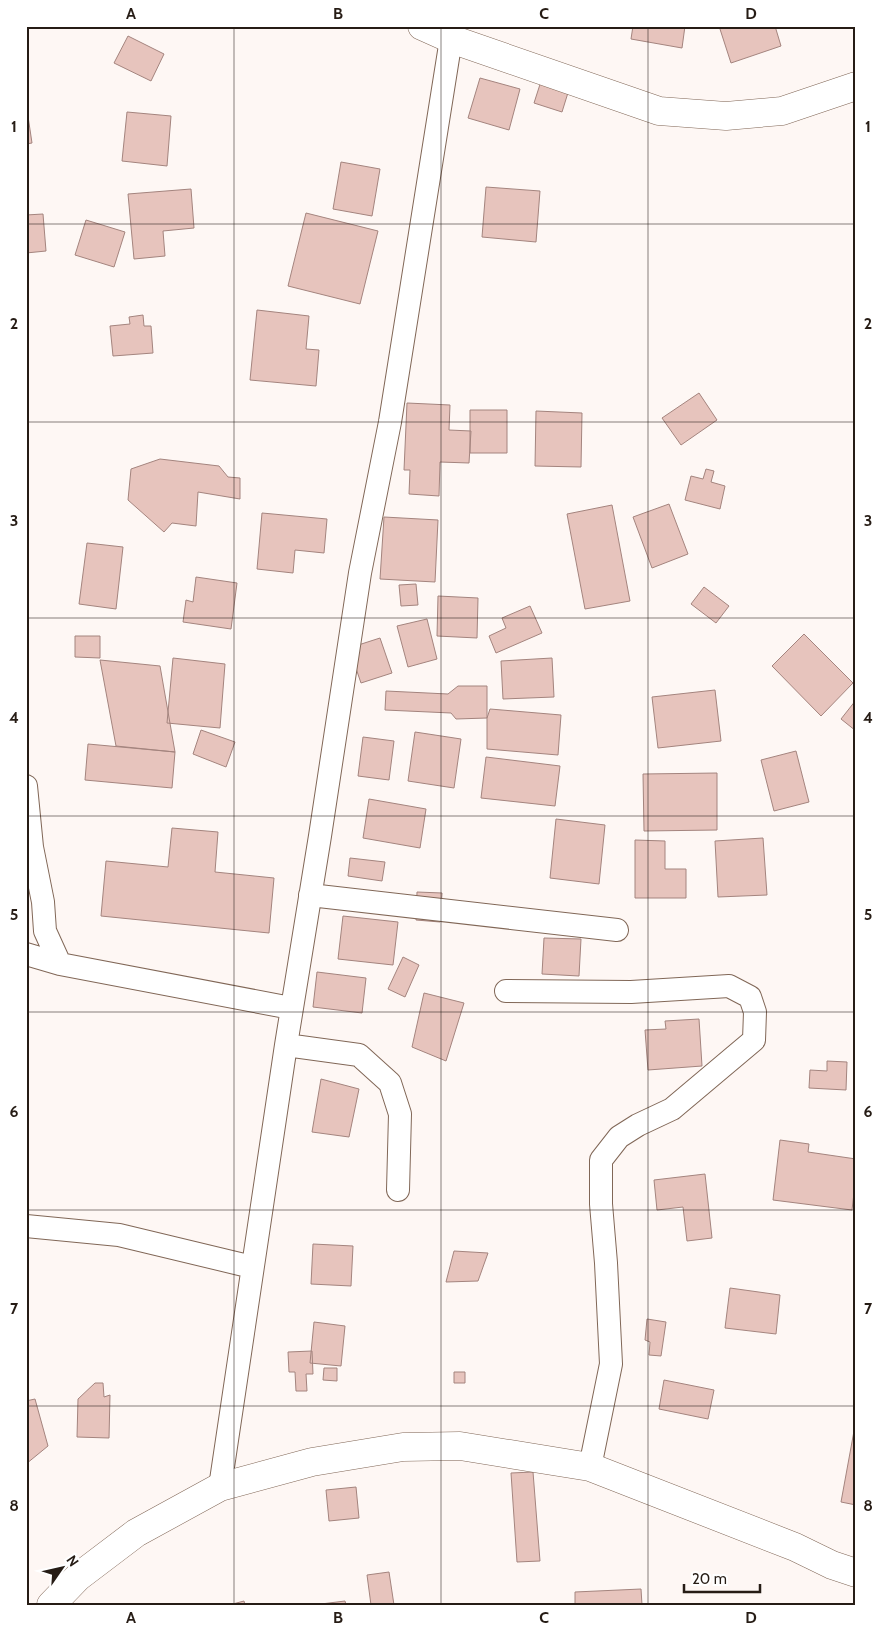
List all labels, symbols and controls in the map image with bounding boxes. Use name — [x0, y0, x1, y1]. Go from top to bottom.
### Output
text: A — [126, 4, 136, 23]
text: B — [333, 4, 343, 23]
text: C — [539, 4, 549, 23]
text: D — [745, 4, 757, 23]
text: 1 — [11, 117, 17, 136]
text: 1 — [865, 117, 871, 136]
text: 2 — [10, 314, 18, 333]
text: 2 — [864, 314, 872, 333]
text: 3 — [10, 511, 18, 530]
text: 3 — [864, 511, 872, 530]
text: 4 — [9, 708, 19, 727]
text: 4 — [863, 708, 873, 727]
text: 5 — [10, 905, 18, 924]
text: 5 — [864, 905, 872, 924]
text: 6 — [10, 1102, 19, 1121]
text: 6 — [864, 1102, 873, 1121]
text: 7 — [10, 1299, 19, 1318]
text: 7 — [864, 1299, 873, 1318]
text: 8 — [9, 1496, 19, 1515]
text: 8 — [863, 1496, 873, 1515]
north arrow — [38, 1544, 88, 1594]
text: N — [63, 1552, 83, 1570]
scale bar — [684, 1561, 761, 1593]
text: 20 m — [692, 1570, 727, 1588]
text: A — [126, 1608, 136, 1627]
text: B — [333, 1608, 343, 1627]
text: C — [539, 1608, 549, 1627]
text: D — [745, 1608, 757, 1627]

